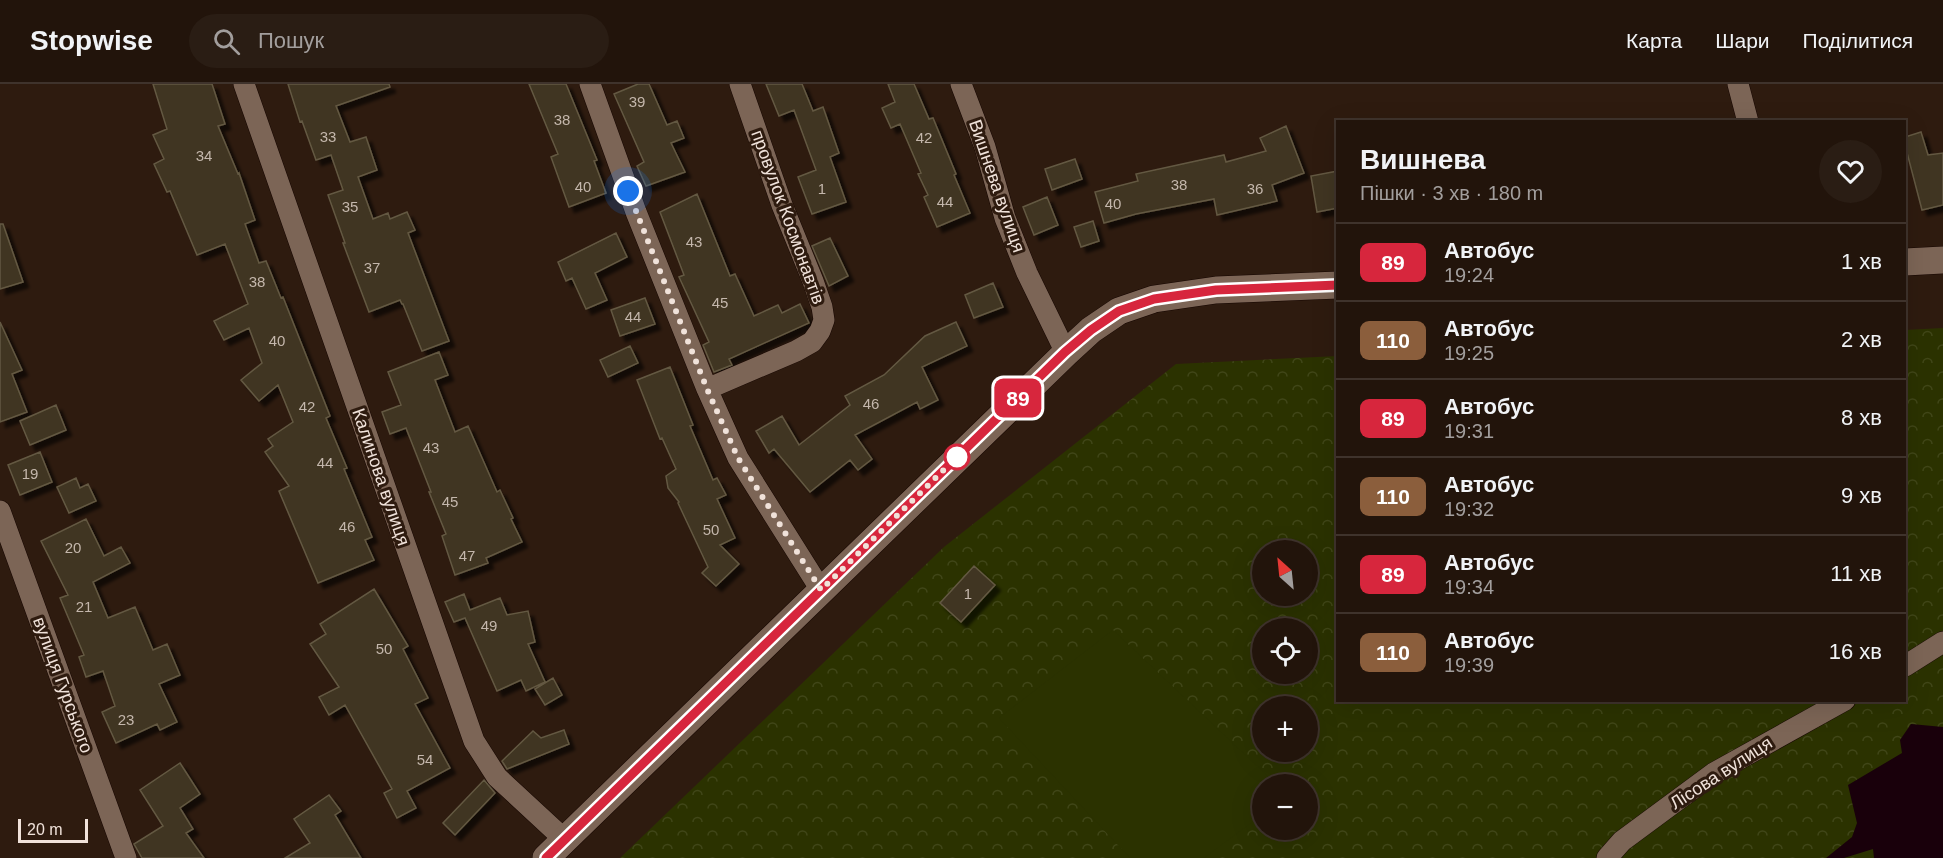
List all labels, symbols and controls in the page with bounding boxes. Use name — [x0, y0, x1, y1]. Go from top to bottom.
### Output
search box — [189, 14, 609, 68]
text: Stopwise — [30, 25, 153, 56]
icon: search — [210, 25, 243, 58]
text: Пошук — [258, 28, 324, 53]
text: Карта — [1626, 29, 1682, 52]
text: Шари — [1715, 29, 1770, 52]
text: Поділитися — [1803, 29, 1913, 52]
house number: 39 — [629, 93, 645, 110]
house number: 38 — [554, 111, 570, 128]
street label: Вишнева вулиця — [965, 117, 1029, 255]
street label: провулок Космонавтів — [747, 127, 829, 307]
house number: 33 — [320, 128, 336, 145]
house number: 42 — [916, 129, 932, 146]
button: heart — [1819, 140, 1882, 203]
text: Вишнева — [1360, 144, 1486, 175]
house number: 34 — [196, 147, 212, 164]
your location — [613, 176, 643, 206]
house number: 38 — [1171, 176, 1187, 193]
house number: 40 — [575, 178, 591, 195]
house number: 1 — [818, 180, 826, 197]
house number: 36 — [1247, 180, 1263, 197]
text: Пішки · 3 хв · 180 m — [1360, 182, 1543, 204]
house number: 44 — [937, 193, 953, 210]
house number: 40 — [1105, 195, 1121, 212]
house number: 35 — [342, 198, 358, 215]
house number: 43 — [686, 233, 702, 250]
text: Автобус — [1444, 238, 1534, 263]
text: 1 хв — [1841, 249, 1882, 274]
text: 89 — [1381, 251, 1405, 274]
house number: 37 — [364, 259, 380, 276]
text: 19:24 — [1444, 264, 1494, 286]
house number: 38 — [249, 273, 265, 290]
house number: 45 — [712, 294, 728, 311]
house number: 44 — [625, 308, 641, 325]
text: Автобус — [1444, 316, 1534, 341]
text: 2 хв — [1841, 327, 1882, 352]
text: 110 — [1376, 329, 1410, 352]
house number: 40 — [269, 332, 285, 349]
text: 19:25 — [1444, 342, 1494, 364]
line badge: 89 — [991, 378, 1045, 418]
text: 89 — [1006, 387, 1030, 410]
text: Автобус — [1444, 394, 1534, 419]
house number: 46 — [863, 395, 879, 412]
house number: 42 — [299, 398, 315, 415]
text: 8 хв — [1841, 405, 1882, 430]
street label: Калинова вулиця — [348, 406, 414, 548]
text: 89 — [1381, 407, 1405, 430]
text: 19:31 — [1444, 420, 1494, 442]
house number: 43 — [423, 439, 439, 456]
unlabelled marker — [944, 444, 970, 470]
house number: 44 — [317, 454, 333, 471]
house number: 19 — [22, 465, 38, 482]
text: Автобус — [1444, 472, 1534, 497]
text: 9 хв — [1841, 483, 1882, 508]
text: 110 — [1376, 485, 1410, 508]
house number: 45 — [442, 493, 458, 510]
text: 19:32 — [1444, 498, 1494, 520]
house number: 46 — [339, 518, 355, 535]
house number: 50 — [703, 521, 719, 538]
house number: 20 — [65, 539, 81, 556]
north arrow — [1252, 540, 1318, 606]
map controls — [1252, 540, 1318, 840]
house number: 47 — [459, 547, 475, 564]
text: Автобус — [1444, 550, 1534, 575]
text: 11 хв — [1830, 561, 1882, 586]
text: 89 — [1381, 563, 1405, 586]
text: 19:34 — [1444, 576, 1494, 598]
house number: 1 — [964, 585, 972, 602]
house number: 21 — [76, 598, 92, 615]
street label: вулиця Гурського — [29, 614, 97, 756]
house number: 49 — [481, 617, 497, 634]
button: locate — [1252, 618, 1318, 684]
text: Автобус — [1444, 628, 1534, 653]
text: 16 хв — [1829, 639, 1882, 664]
house number: 50 — [376, 640, 392, 657]
text: 110 — [1376, 641, 1410, 664]
text: 19:39 — [1444, 654, 1494, 676]
button: + — [1252, 696, 1318, 762]
house number: 23 — [118, 711, 134, 728]
street label: Лісова вулиця — [1666, 733, 1776, 813]
house number: 54 — [417, 751, 433, 768]
button: − — [1252, 774, 1318, 840]
scale bar — [18, 816, 88, 844]
text: 20 m — [27, 821, 63, 838]

